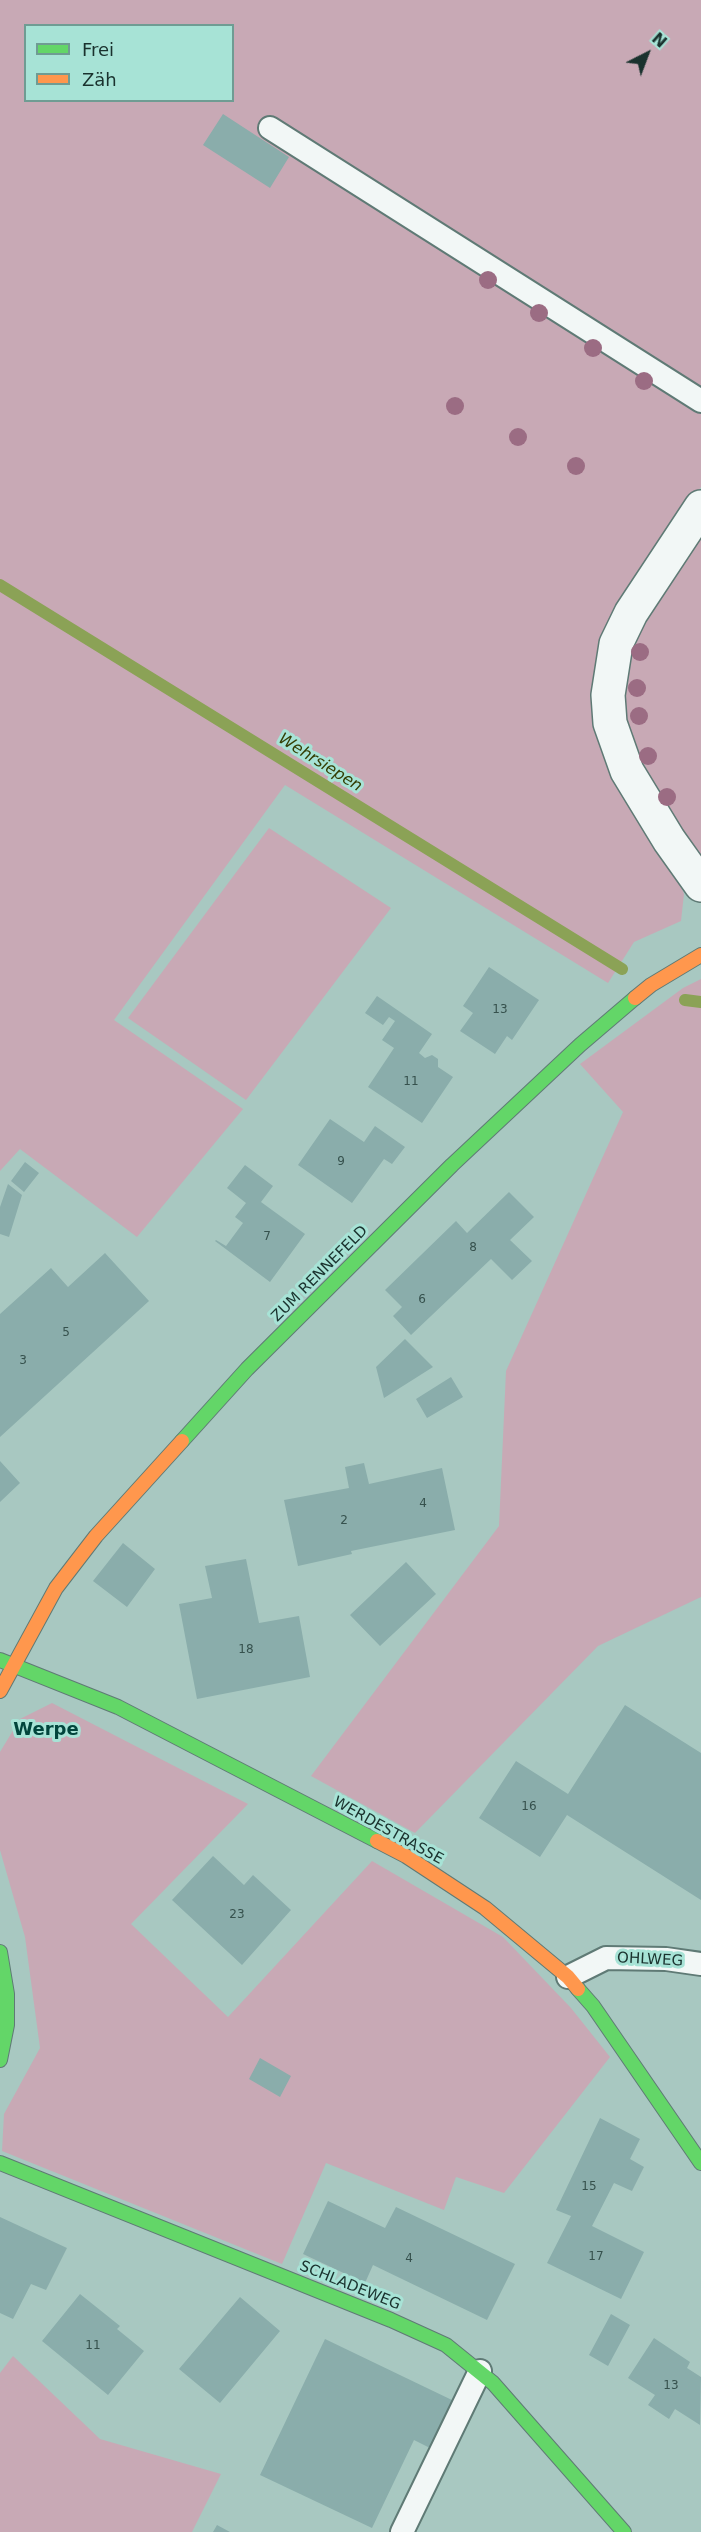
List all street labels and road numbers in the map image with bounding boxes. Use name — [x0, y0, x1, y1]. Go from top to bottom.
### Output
street label: ZUM RENNEFELD — [268, 1222, 372, 1326]
street label: WERDESTRASSE — [330, 1793, 446, 1869]
street label: OHLWEG — [617, 1949, 683, 1971]
street label: SCHLADEWEG — [297, 2258, 403, 2314]

